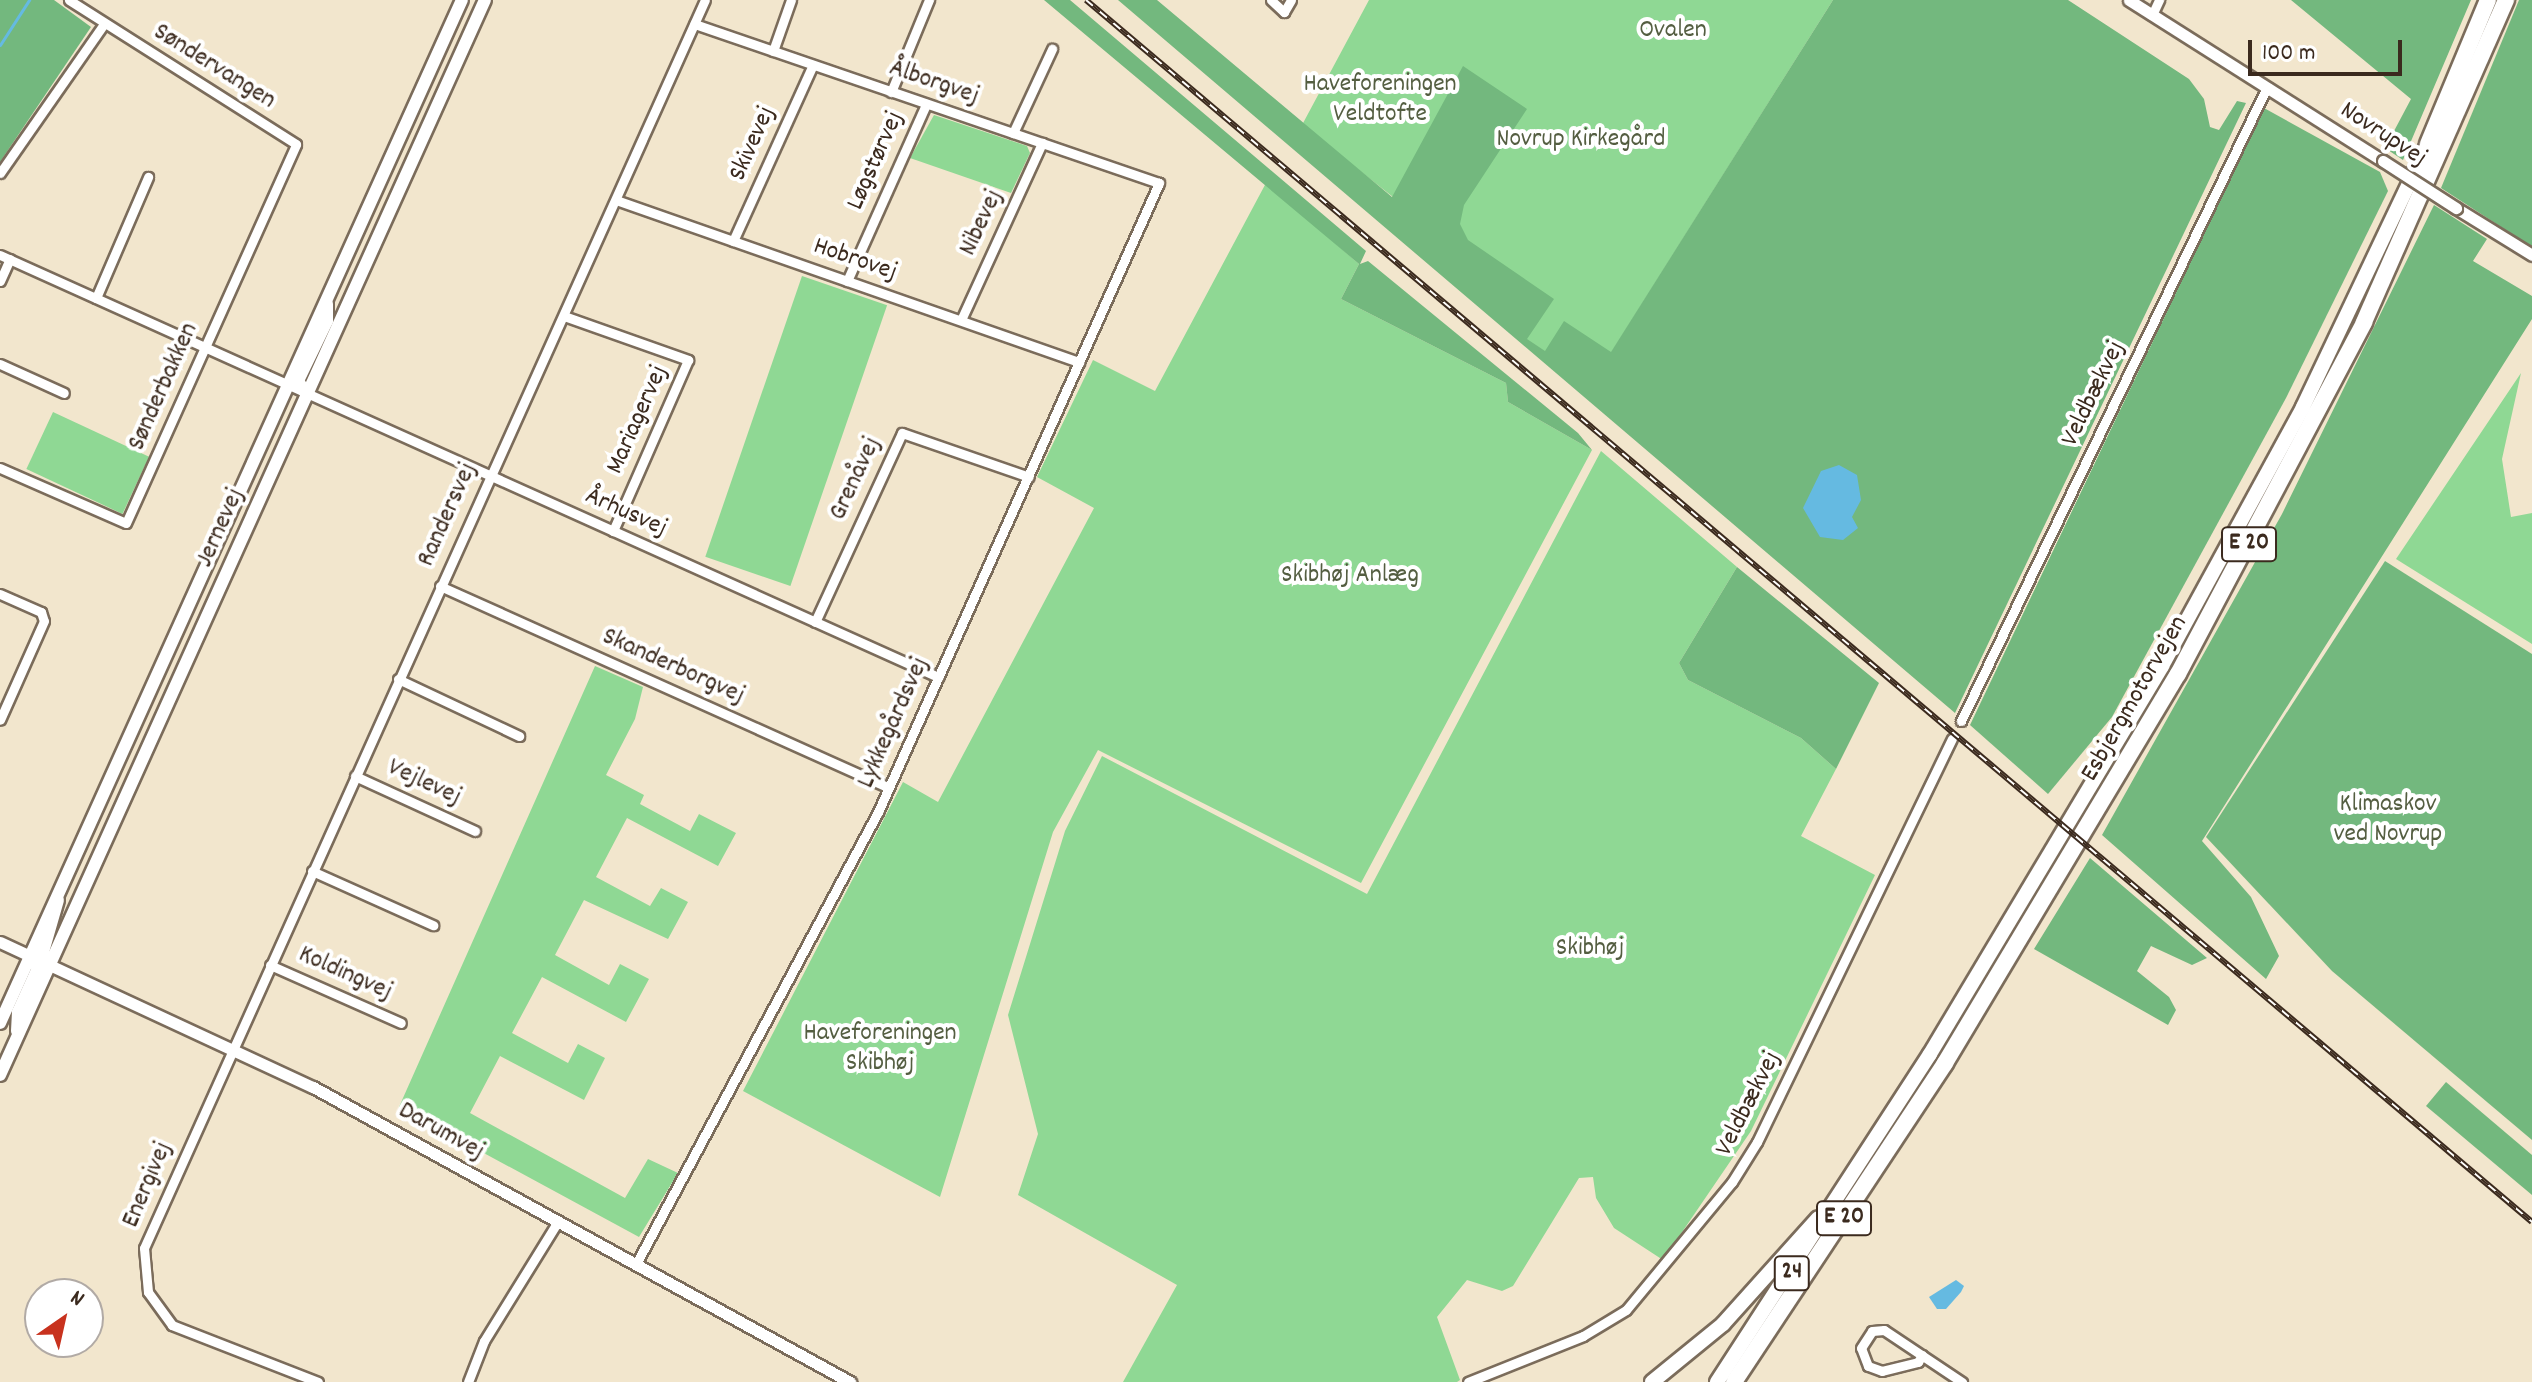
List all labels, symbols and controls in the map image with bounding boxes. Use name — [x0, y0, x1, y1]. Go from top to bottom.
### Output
park label: Ovalen — [1639, 15, 1707, 47]
street label: Søndervangen — [147, 17, 281, 117]
scale bar — [2252, 24, 2406, 74]
text: 100 m — [2262, 37, 2315, 71]
street label: Ålborgvej — [885, 53, 983, 113]
park label: Haveforeningen Veldtofte — [1303, 69, 1457, 130]
street label: Novrupvej — [2334, 95, 2432, 175]
street label: Skivevej — [723, 102, 783, 186]
street label: Løgstørvej — [841, 107, 911, 215]
park label: Novrup Kirkegård — [1497, 124, 1665, 156]
street label: Nibevej — [953, 185, 1011, 261]
street label: Hobrovej — [809, 231, 901, 289]
street label: Sønderbakken — [122, 318, 206, 456]
street label: Veldbækvej — [2055, 336, 2133, 452]
street label: Mariagervej — [600, 361, 676, 479]
street label: Grenåvej — [823, 432, 889, 526]
street label: Randersvej — [411, 458, 485, 572]
street label: Århusvej — [580, 481, 672, 545]
street label: Jernevej — [190, 484, 252, 572]
road number: E 20 — [2221, 524, 2277, 564]
park label: Skibhøj Anlæg — [1281, 560, 1419, 592]
street label: Esbjergmotorvejen — [2075, 611, 2195, 787]
street label: Skanderborgvej — [597, 622, 749, 712]
street label: Lykkegårdsvej — [851, 653, 937, 793]
street label: Vejlevej — [382, 752, 466, 814]
park label: Klimaskov ved Novrup — [2334, 789, 2442, 850]
park label: Skibhøj — [1556, 933, 1624, 965]
street label: Koldingvej — [293, 940, 397, 1008]
park label: Haveforeningen Skibhøj — [803, 1018, 957, 1080]
street label: Veldbækvej — [1709, 1047, 1789, 1161]
street label: Darumvej — [393, 1096, 489, 1168]
street label: Energivej — [116, 1137, 180, 1233]
road number: E 20 — [1816, 1198, 1872, 1238]
road number: 24 — [1772, 1253, 1812, 1293]
north arrow — [24, 1278, 104, 1358]
text: N — [63, 1283, 90, 1315]

